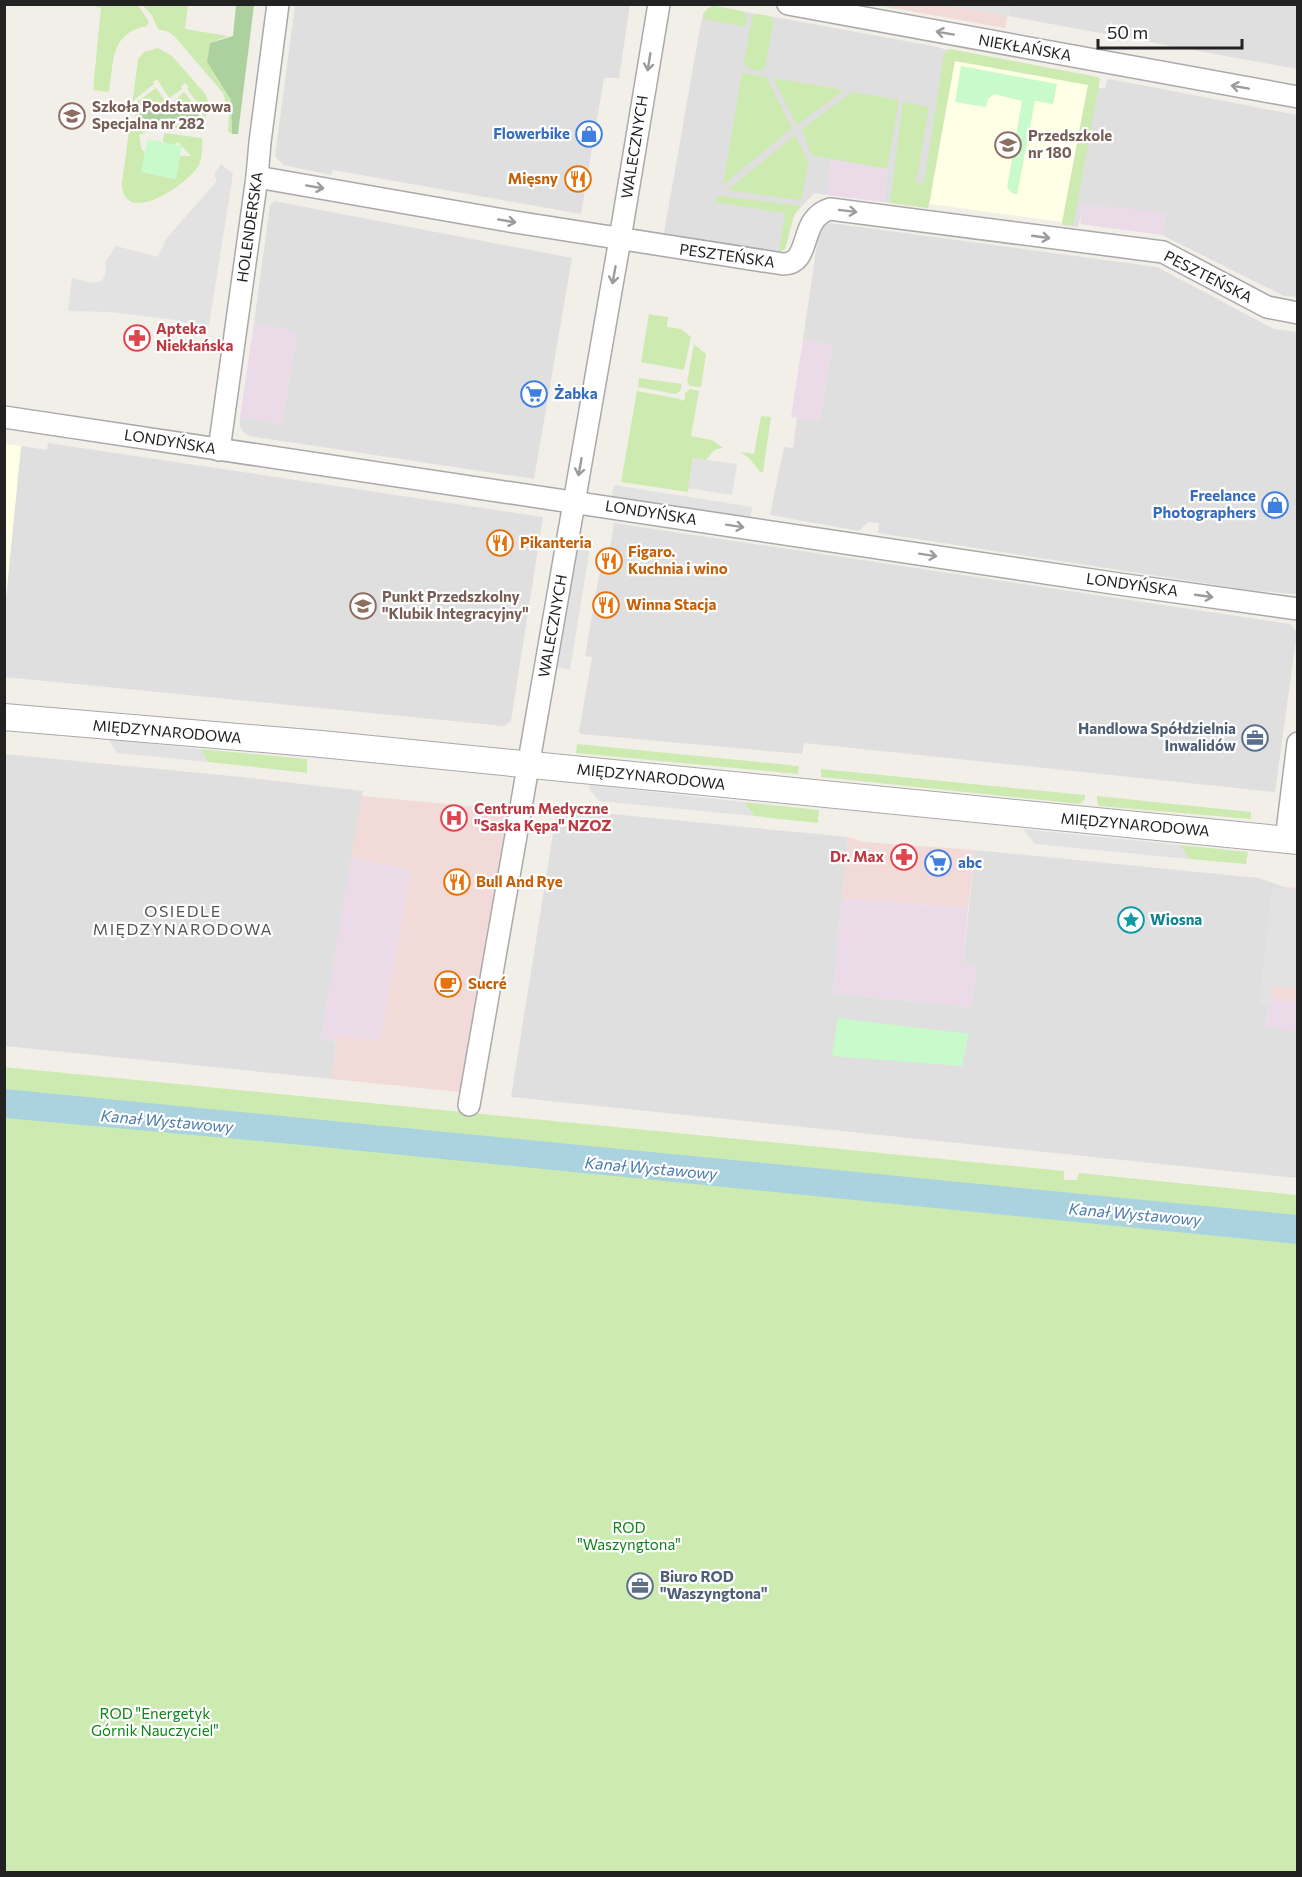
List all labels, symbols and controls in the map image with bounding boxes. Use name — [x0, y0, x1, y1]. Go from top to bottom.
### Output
scale bar — [1098, 12, 1242, 50]
text: 50 m — [1107, 21, 1148, 43]
one-way arrow — [935, 27, 955, 38]
street label: NIEKŁAŃSKA — [977, 29, 1073, 64]
one-way arrow — [643, 52, 654, 72]
one-way arrow — [1231, 81, 1250, 92]
street label: WALECZNYCH — [617, 94, 651, 200]
place label: Szkoła Podstawowa Specjalna nr 282 — [92, 97, 231, 132]
school or university icon: Szkoła Podstawowa Specjalna nr 282 — [57, 101, 87, 131]
shop icon: Flowerbike — [574, 119, 604, 149]
place label: Flowerbike — [493, 124, 570, 142]
place label: Przedszkole nr 180 — [1028, 126, 1112, 161]
school or university icon: Przedszkole nr 180 — [993, 130, 1023, 160]
restaurant icon: Mięsny — [563, 164, 593, 194]
place label: Mięsny — [508, 169, 559, 187]
street label: HOLENDERSKA — [232, 170, 266, 283]
one-way arrow — [305, 182, 324, 193]
one-way arrow — [837, 206, 857, 217]
one-way arrow — [497, 216, 516, 227]
one-way arrow — [1031, 231, 1051, 242]
street label: PESZTEŃSKA — [678, 238, 776, 271]
street label: PESZTEŃSKA — [1161, 245, 1256, 306]
one-way arrow — [608, 265, 619, 285]
place label: Apteka Niekłańska — [156, 319, 233, 354]
pharmacy icon: Apteka Niekłańska — [122, 323, 152, 353]
supermarket icon: Żabka — [519, 379, 549, 409]
place label: Żabka — [554, 384, 598, 402]
street label: LONDYŃSKA — [123, 424, 217, 457]
one-way arrow — [574, 457, 585, 477]
place label: Freelance Photographers — [1153, 486, 1256, 521]
shop icon: Freelance Photographers — [1260, 490, 1290, 520]
street label: LONDYŃSKA — [604, 495, 698, 528]
one-way arrow — [725, 520, 745, 531]
restaurant icon: Pikanteria — [485, 528, 515, 558]
place label: Pikanteria — [520, 533, 592, 551]
place label: Figaro. Kuchnia i wino — [628, 542, 728, 577]
restaurant icon: Figaro. Kuchnia i wino — [594, 546, 624, 576]
one-way arrow — [918, 550, 937, 561]
street label: LONDYŃSKA — [1085, 568, 1179, 599]
street label: WALECZNYCH — [534, 573, 570, 679]
place label: Punkt Przedszkolny "Klubik Integracyjny" — [382, 587, 529, 622]
restaurant icon: Winna Stacja — [591, 590, 621, 620]
one-way arrow — [1194, 590, 1213, 601]
school or university icon: Punkt Przedszkolny "Klubik Integracyjny" — [348, 591, 378, 621]
place label: Winna Stacja — [626, 595, 717, 613]
street label: MIĘDZYNARODOWA — [92, 716, 242, 746]
place label: Handlowa Spółdzielnia Inwalidów — [1078, 719, 1237, 754]
office icon: Handlowa Spółdzielnia Inwalidów — [1240, 723, 1270, 753]
street label: MIĘDZYNARODOWA — [576, 759, 726, 793]
place label: Centrum Medyczne "Saska Kępa" NZOZ — [474, 799, 612, 834]
hospital icon: Centrum Medyczne "Saska Kępa" NZOZ — [439, 803, 469, 833]
street label: MIĘDZYNARODOWA — [1060, 809, 1210, 839]
pharmacy icon: Dr. Max — [889, 842, 919, 872]
place label: Dr. Max — [830, 847, 884, 865]
supermarket icon: abc — [923, 848, 953, 878]
place label: abc — [958, 853, 982, 871]
restaurant icon: Bull And Rye — [442, 867, 472, 897]
place label: Bull And Rye — [476, 872, 563, 890]
district label: OSIEDLE MIĘDZYNARODOWA — [93, 901, 273, 938]
place icon: Wiosna — [1116, 905, 1146, 935]
place label: Wiosna — [1150, 910, 1202, 928]
cafe icon: Sucré — [433, 969, 463, 999]
place label: Sucré — [468, 974, 507, 992]
water label: Kanał Wystawowy — [100, 1105, 235, 1136]
water label: Kanał Wystawowy — [584, 1152, 719, 1183]
water label: Kanał Wystawowy — [1068, 1198, 1203, 1229]
park label: ROD "Waszyngtona" — [577, 1518, 681, 1553]
place label: Biuro ROD "Waszyngtona" — [660, 1567, 768, 1602]
office icon: Biuro ROD "Waszyngtona" — [625, 1571, 655, 1601]
park label: ROD "Energetyk Górnik Nauczyciel" — [91, 1704, 219, 1739]

